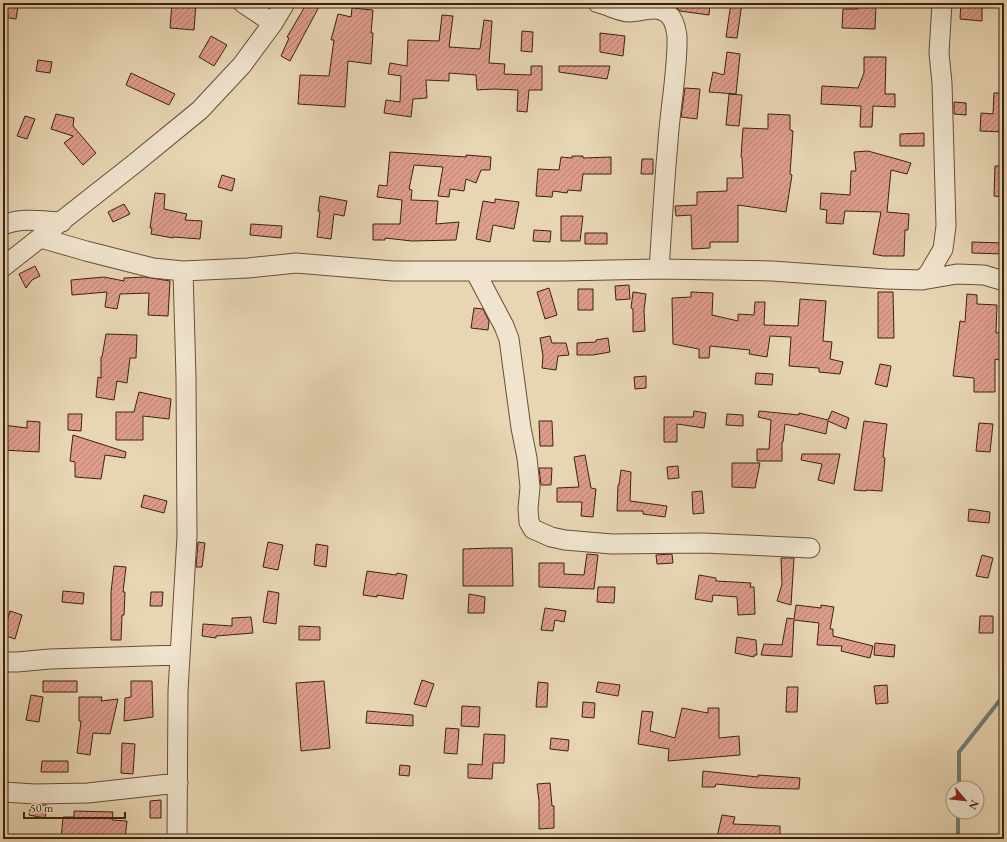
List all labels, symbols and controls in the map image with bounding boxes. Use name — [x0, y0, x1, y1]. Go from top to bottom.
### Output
north arrow — [945, 780, 985, 820]
scale bar — [24, 794, 125, 820]
text: N — [966, 797, 982, 812]
text: 50 m — [30, 800, 54, 816]

